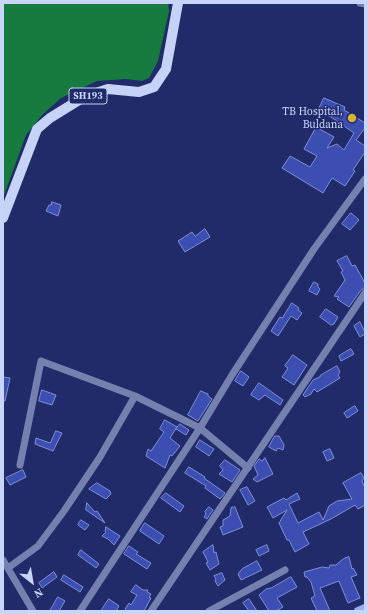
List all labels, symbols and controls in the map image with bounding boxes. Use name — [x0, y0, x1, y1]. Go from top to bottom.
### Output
road number: SH193 — [69, 88, 107, 104]
place label: TB Hospital, Buldana — [282, 105, 343, 131]
marker: TB Hospital, Buldana — [346, 112, 358, 124]
north arrow — [12, 562, 52, 602]
text: N — [31, 584, 46, 601]

